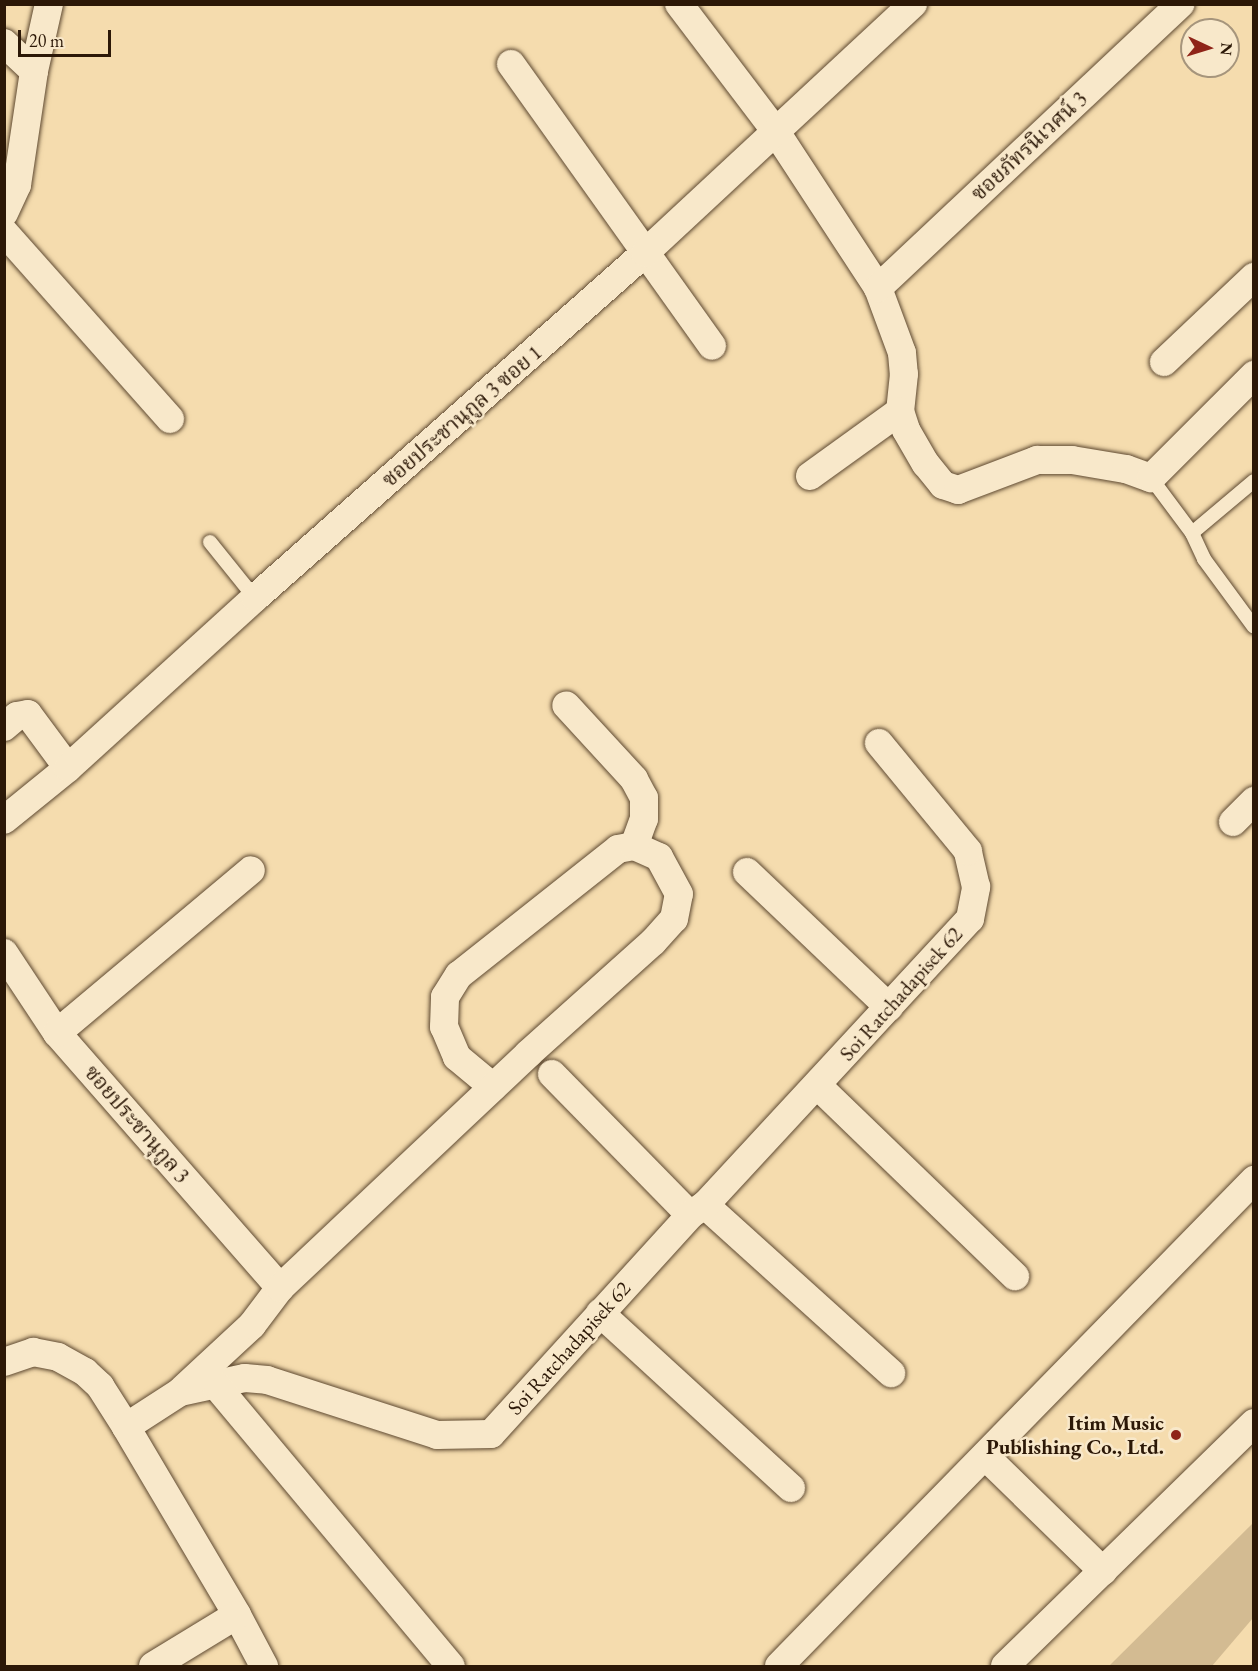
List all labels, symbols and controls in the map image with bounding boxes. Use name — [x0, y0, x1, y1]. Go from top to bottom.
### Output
scale bar — [21, 18, 114, 56]
north arrow — [1180, 18, 1240, 78]
text: 20 m — [29, 29, 64, 52]
text: N — [1216, 42, 1237, 56]
street label: ซอยภัทรนิเวศน์ 3 — [966, 86, 1092, 206]
street label: ซอยประชานุกูล 3 ซอย 1 — [377, 340, 547, 492]
street label: Soi Ratchadapisek 62 — [834, 922, 968, 1066]
street label: ซอยประชานุกูล 3 — [79, 1060, 195, 1188]
street label: Soi Ratchadapisek 62 — [502, 1276, 636, 1420]
place label: Itim Music Publishing Co., Ltd. — [986, 1410, 1164, 1460]
marker: Itim Music Publishing Co., Ltd. — [1169, 1428, 1183, 1442]

